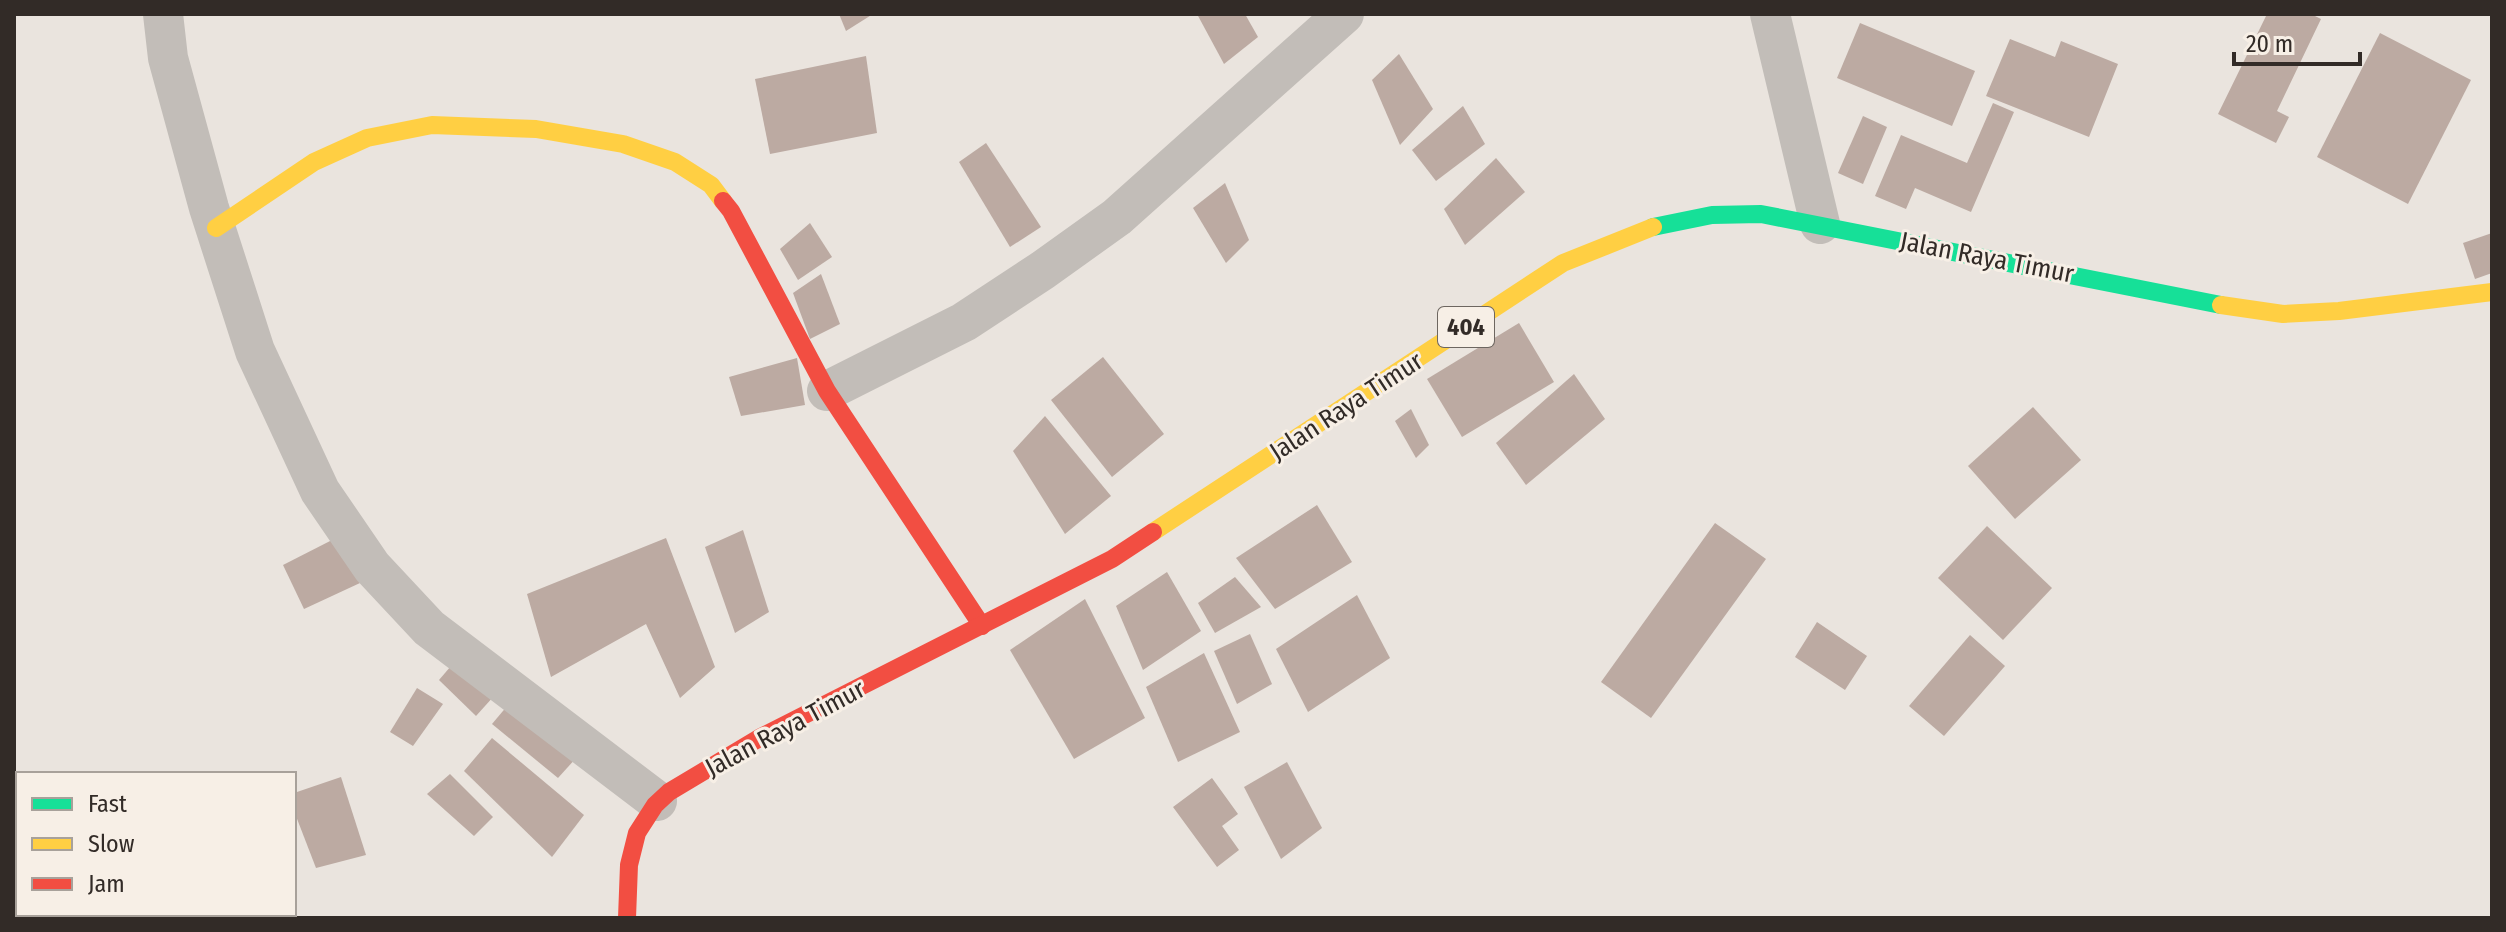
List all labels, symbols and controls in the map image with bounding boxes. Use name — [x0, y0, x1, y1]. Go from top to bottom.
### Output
scale bar — [2234, 16, 2360, 66]
text: 20 m — [2246, 30, 2293, 58]
street label: Jalan Raya Timur — [1897, 225, 2076, 290]
road number: 404 — [1438, 307, 1494, 347]
street label: Jalan Raya Timur — [1264, 345, 1429, 467]
street label: Jalan Raya Timur — [700, 673, 870, 784]
legend — [16, 772, 296, 916]
text: Fast — [88, 790, 127, 818]
text: Slow — [88, 830, 135, 858]
text: Jam — [88, 870, 125, 898]

